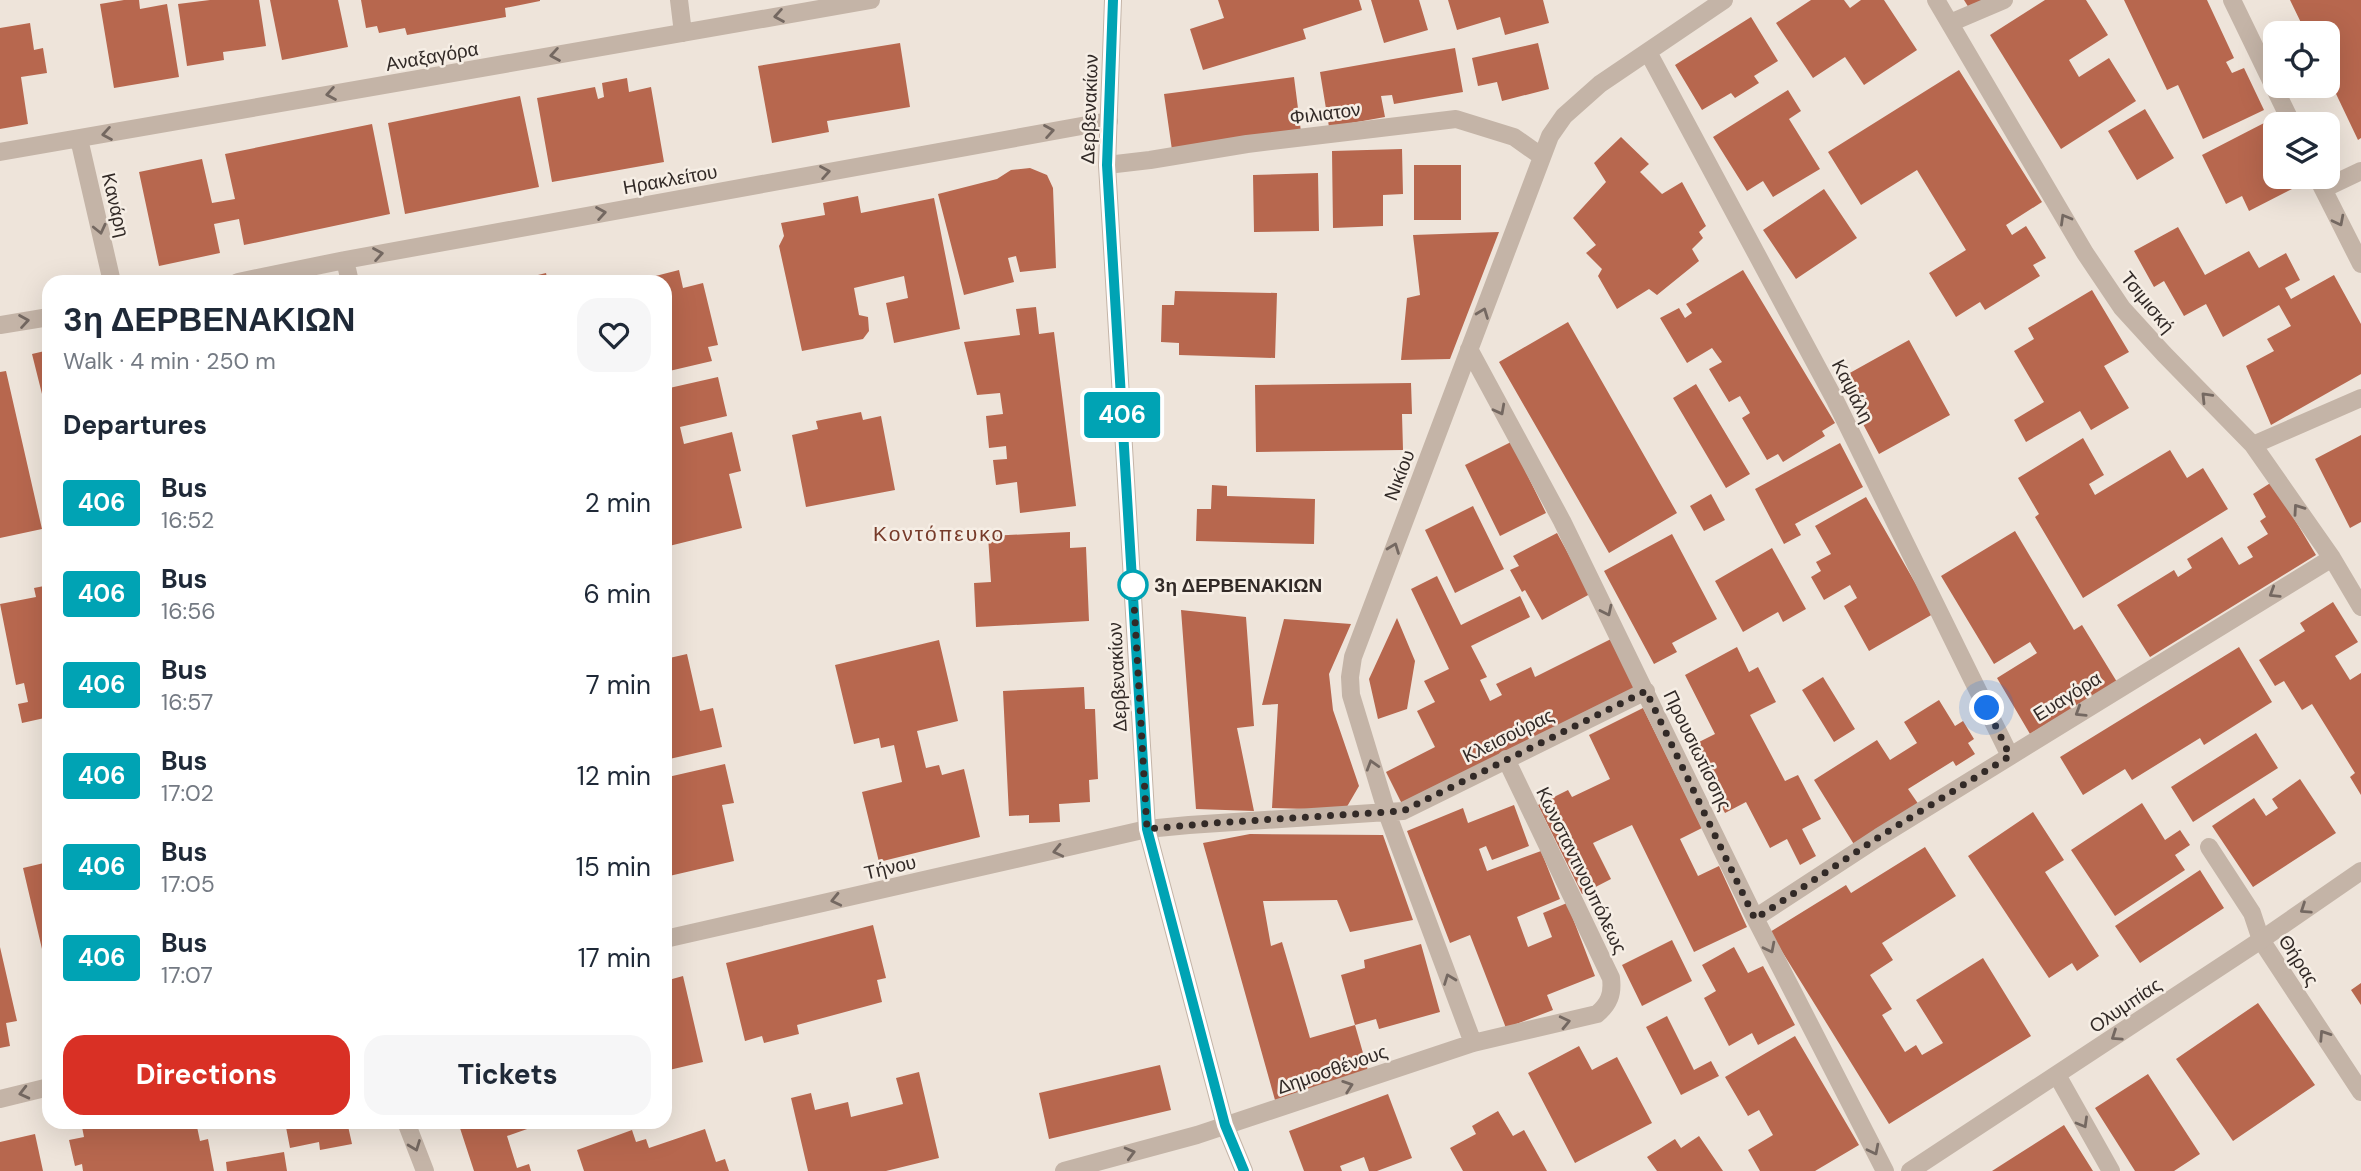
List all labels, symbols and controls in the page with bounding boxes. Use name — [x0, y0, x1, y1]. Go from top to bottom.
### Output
one-way arrow — [774, 8, 785, 23]
map controls — [2263, 21, 2340, 189]
button: locate — [2263, 21, 2340, 98]
street label: Αναξαγόρα — [384, 36, 480, 77]
one-way arrow — [549, 47, 561, 62]
street label: Δερβενακίων — [1075, 54, 1104, 164]
one-way arrow — [325, 86, 337, 101]
street label: Φιλιατον — [1288, 97, 1362, 130]
button: layers — [2263, 112, 2340, 189]
one-way arrow — [1043, 124, 1055, 139]
one-way arrow — [101, 126, 113, 141]
street label: Ηρακλείτου — [621, 159, 719, 200]
one-way arrow — [819, 165, 831, 180]
street label: Κανάρη — [96, 170, 135, 240]
one-way arrow — [595, 206, 607, 221]
one-way arrow — [2330, 213, 2344, 226]
one-way arrow — [2060, 214, 2073, 227]
one-way arrow — [92, 223, 106, 235]
one-way arrow — [372, 247, 383, 262]
street label: Τσιμισκή — [2115, 266, 2180, 338]
text: 3η ΔΕΡΒΕΝΑΚΙΩΝ — [63, 298, 355, 341]
button: heart — [577, 298, 651, 372]
one-way arrow — [1474, 307, 1488, 319]
one-way arrow — [19, 314, 30, 329]
text: Walk · 4 min · 250 m — [63, 346, 276, 376]
street label: Καψάλη — [1826, 355, 1879, 427]
line badge: 406 — [1082, 392, 1162, 438]
one-way arrow — [2201, 392, 2214, 405]
text: 406 — [1098, 399, 1146, 430]
one-way arrow — [1492, 403, 1506, 415]
text: Departures — [63, 408, 207, 442]
street label: Νικίου — [1378, 446, 1421, 504]
text: Bus — [161, 471, 207, 505]
text: 2 min — [585, 486, 651, 520]
text: 406 — [78, 487, 125, 518]
one-way arrow — [2294, 504, 2306, 517]
text: 16:52 — [161, 505, 214, 535]
district label: Κοντόπευκο — [873, 520, 1005, 548]
one-way arrow — [1385, 543, 1399, 555]
text: Bus — [161, 562, 207, 596]
marker: 3η ΔΕΡΒΕΝΑΚΙΩΝ — [1118, 570, 1148, 600]
place label: 3η ΔΕΡΒΕΝΑΚΙΩΝ — [1154, 573, 1322, 598]
text: 6 min — [583, 577, 651, 611]
text: 406 — [78, 578, 125, 609]
one-way arrow — [2269, 585, 2282, 598]
text: 16:56 — [161, 596, 216, 626]
one-way arrow — [1598, 604, 1612, 616]
street label: Δερβενακίων — [1102, 621, 1133, 733]
text: Bus — [161, 653, 207, 687]
street label: Ευαγόρα — [2028, 666, 2106, 727]
text: 7 min — [586, 668, 651, 702]
text: 406 — [78, 669, 125, 700]
street label: Προυσιωτίσσης — [1658, 686, 1737, 815]
text: 16:57 — [161, 687, 213, 717]
your location — [1969, 690, 2004, 725]
street label: Κλεισούρας — [1458, 703, 1558, 768]
one-way arrow — [2075, 704, 2088, 717]
text: Bus — [161, 744, 207, 778]
text: 12 min — [577, 759, 651, 793]
one-way arrow — [1366, 759, 1381, 771]
text: 406 — [78, 760, 125, 791]
text: 17:02 — [161, 778, 214, 808]
street label: Κωνσταντινουπόλεως — [1530, 783, 1633, 958]
text: Bus — [161, 835, 207, 869]
one-way arrow — [1052, 842, 1064, 857]
street label: Τήνου — [862, 849, 919, 886]
text: 15 min — [576, 850, 651, 884]
text: 406 — [78, 851, 125, 882]
text: 17:05 — [161, 869, 215, 899]
one-way arrow — [830, 892, 842, 907]
one-way arrow — [2300, 901, 2313, 914]
text: Bus — [161, 926, 207, 960]
street label: Θήρας — [2273, 930, 2324, 991]
text: 17 min — [578, 941, 651, 975]
one-way arrow — [1762, 941, 1776, 953]
text: 406 — [78, 942, 125, 973]
text: 17:07 — [161, 960, 213, 990]
street label: Ολυμπίας — [2084, 972, 2166, 1039]
one-way arrow — [1444, 974, 1458, 986]
one-way arrow — [1559, 1015, 1571, 1030]
one-way arrow — [2110, 1028, 2123, 1041]
one-way arrow — [2319, 1030, 2332, 1043]
button: Directions — [63, 1035, 350, 1115]
button: Tickets — [364, 1035, 651, 1115]
street label: Δημοσθένους — [1274, 1039, 1391, 1100]
one-way arrow — [1341, 1080, 1353, 1094]
one-way arrow — [19, 1085, 31, 1099]
one-way arrow — [2075, 1116, 2088, 1129]
one-way arrow — [407, 1140, 421, 1152]
one-way arrow — [1866, 1143, 1880, 1155]
one-way arrow — [1124, 1147, 1136, 1161]

